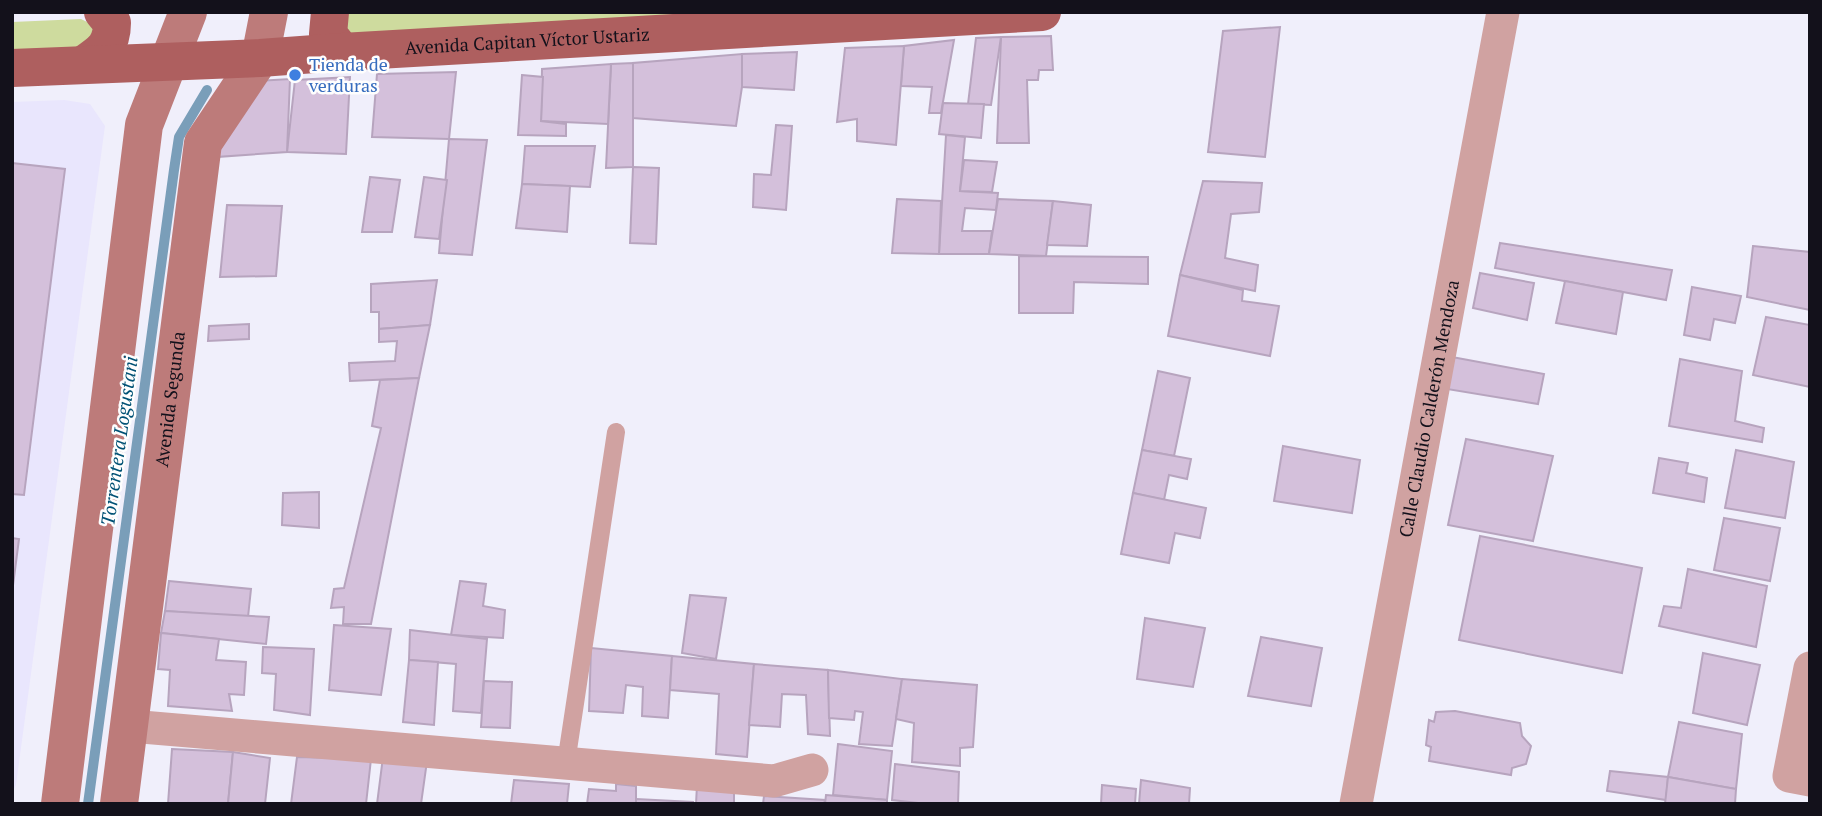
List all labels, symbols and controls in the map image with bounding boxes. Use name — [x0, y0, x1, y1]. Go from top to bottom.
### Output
street label: Avenida Capitan Víctor Ustariz — [404, 21, 650, 59]
place label: Tienda de verduras — [308, 52, 388, 97]
marker: Tienda de verduras — [287, 67, 303, 83]
street label: Calle Claudio Calderón Mendoza — [1393, 278, 1464, 539]
street label: Avenida Segunda — [149, 330, 190, 468]
water label: Torrentera Logustani — [94, 354, 143, 527]

